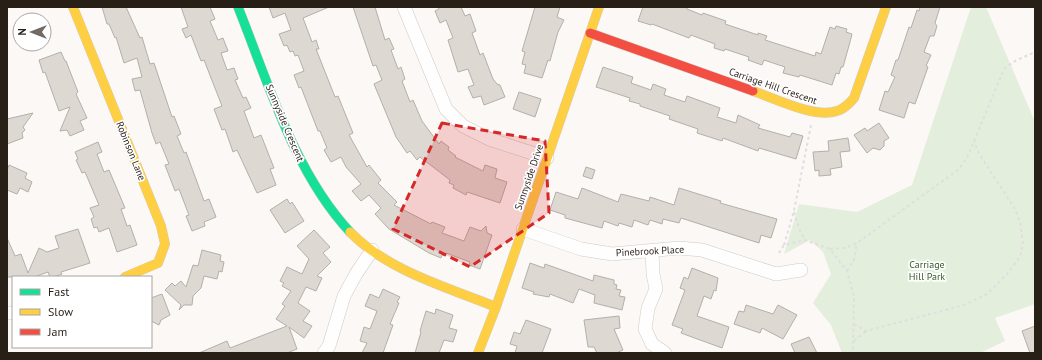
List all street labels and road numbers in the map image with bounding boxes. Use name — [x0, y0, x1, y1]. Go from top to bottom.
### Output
street label: Carriage Hill Crescent — [727, 65, 819, 107]
street label: Sunnyside Crescent — [263, 82, 307, 164]
street label: Robinson Lane — [113, 120, 149, 182]
street label: Sunnyside Drive — [512, 142, 546, 212]
street label: Pinebrook Place — [616, 243, 684, 259]

